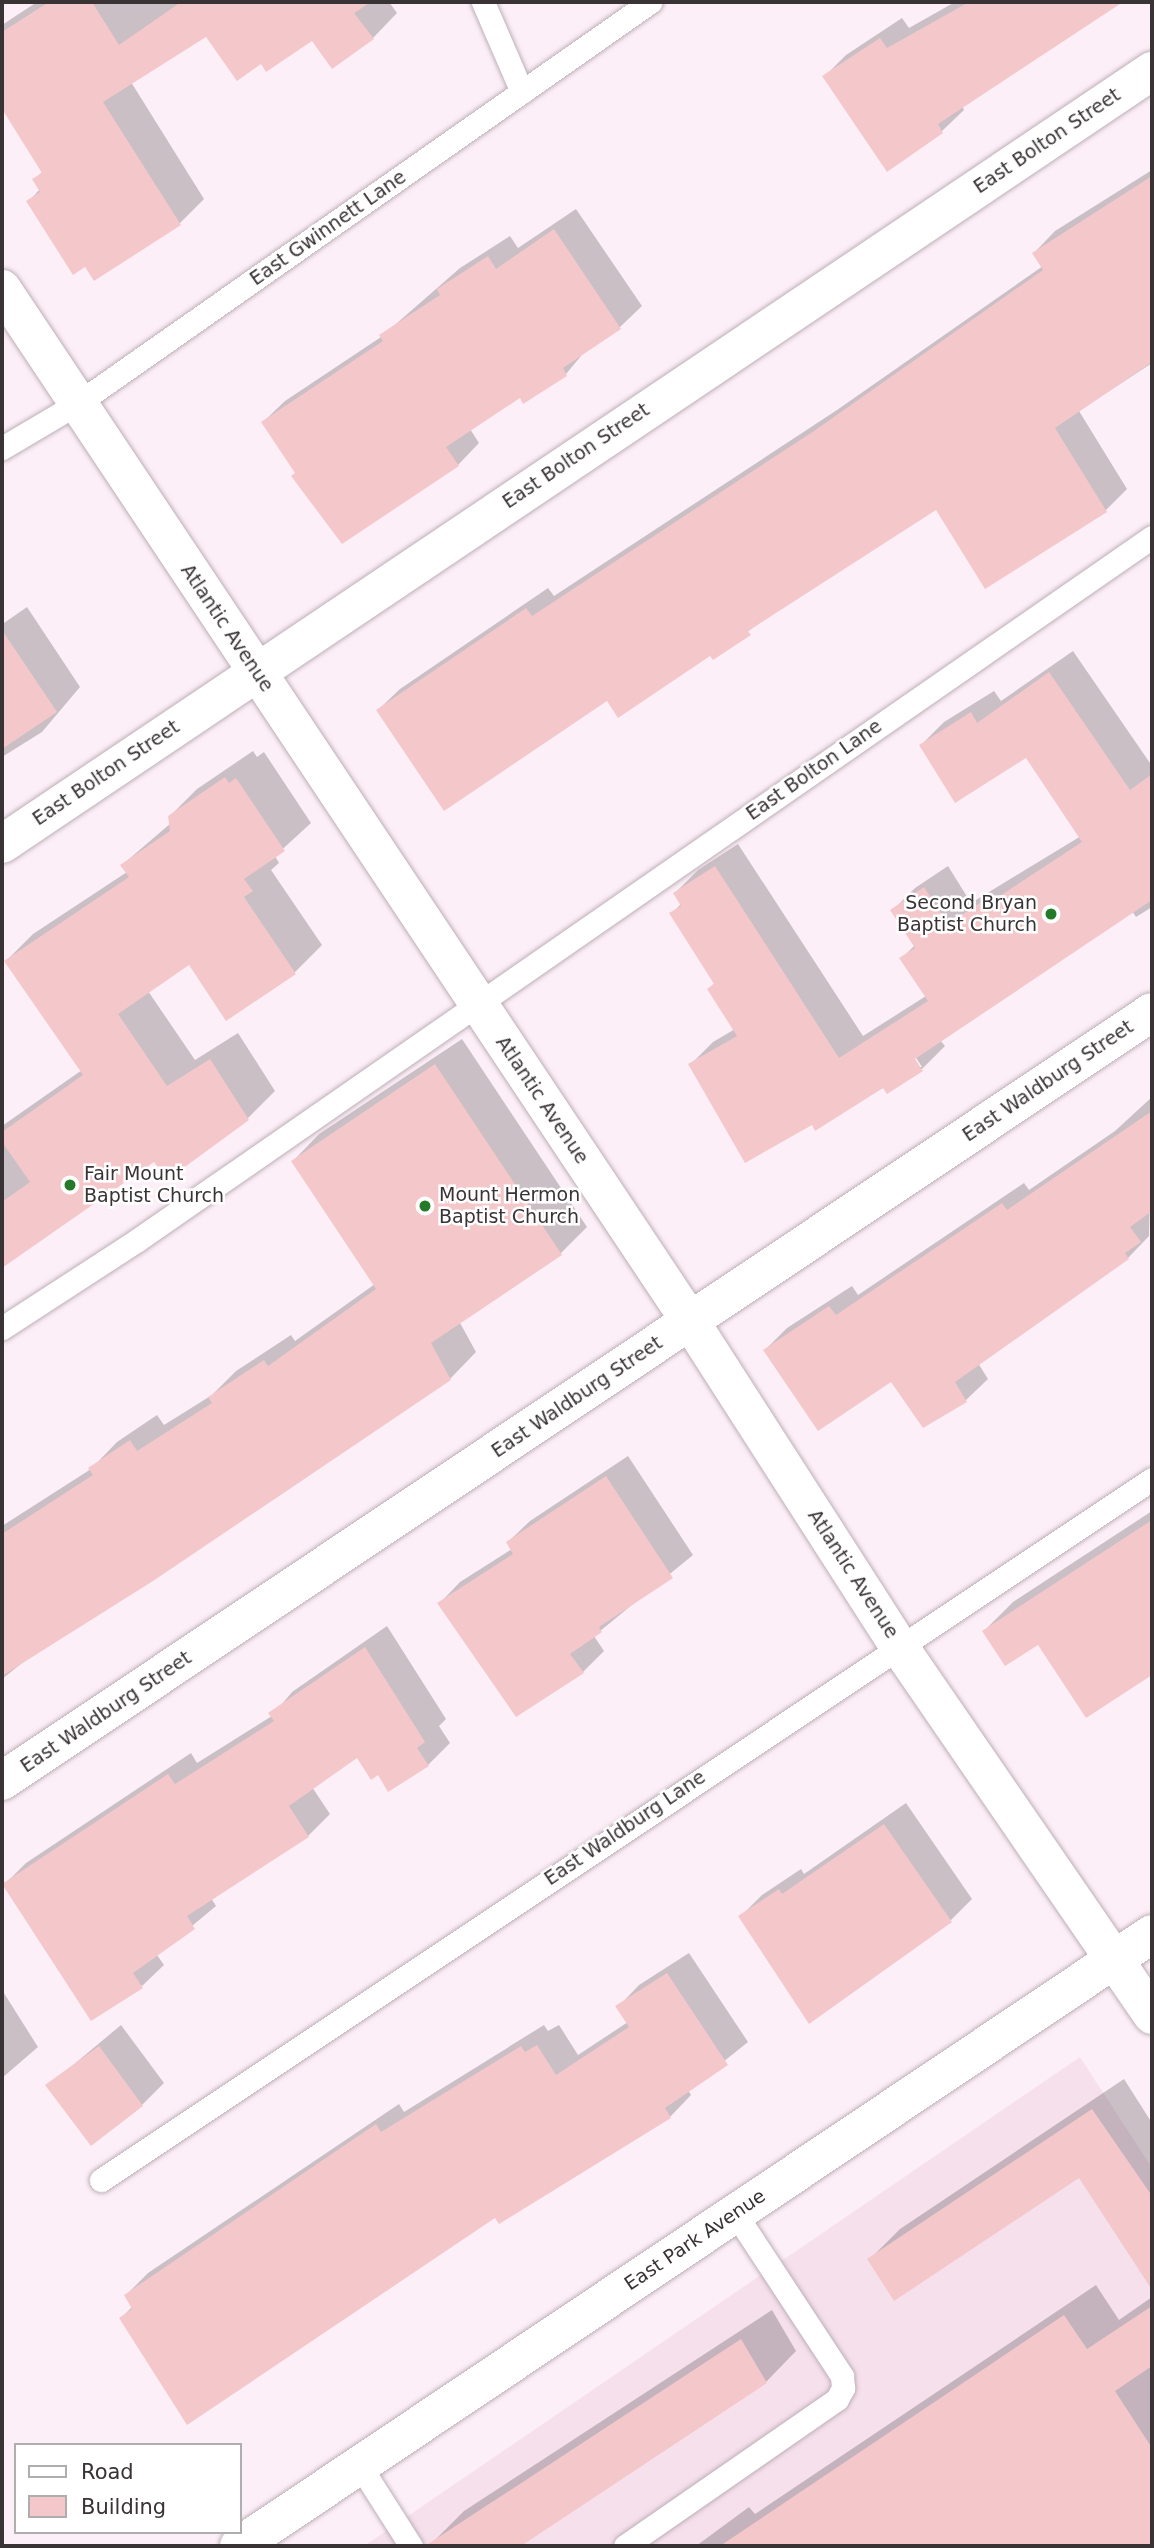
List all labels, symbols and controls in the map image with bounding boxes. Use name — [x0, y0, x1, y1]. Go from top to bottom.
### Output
street label: East Bolton Street — [969, 83, 1125, 199]
street label: East Gwinnett Lane — [246, 166, 410, 290]
street label: East Bolton Street — [498, 398, 654, 514]
street label: Atlantic Avenue — [176, 560, 278, 696]
street label: East Bolton Street — [28, 715, 184, 831]
street label: East Bolton Lane — [742, 715, 886, 825]
place label: Second Bryan Baptist Church — [897, 892, 1037, 936]
marker: Second Bryan Baptist Church — [1043, 906, 1059, 922]
street label: East Waldburg Street — [958, 1015, 1138, 1147]
street label: Atlantic Avenue — [491, 1032, 593, 1168]
place label: Fair Mount Baptist Church — [84, 1163, 224, 1207]
marker: Fair Mount Baptist Church — [62, 1177, 78, 1193]
place label: Mount Hermon Baptist Church — [439, 1184, 580, 1228]
marker: Mount Hermon Baptist Church — [417, 1198, 433, 1214]
street label: East Waldburg Street — [487, 1331, 667, 1463]
street label: Atlantic Avenue — [803, 1505, 903, 1643]
street label: East Waldburg Street — [16, 1646, 196, 1778]
street label: East Waldburg Lane — [540, 1766, 710, 1890]
street label: East Park Avenue — [620, 2184, 770, 2296]
legend — [14, 2443, 242, 2534]
text: Road — [81, 2460, 134, 2484]
text: Building — [81, 2495, 166, 2519]

